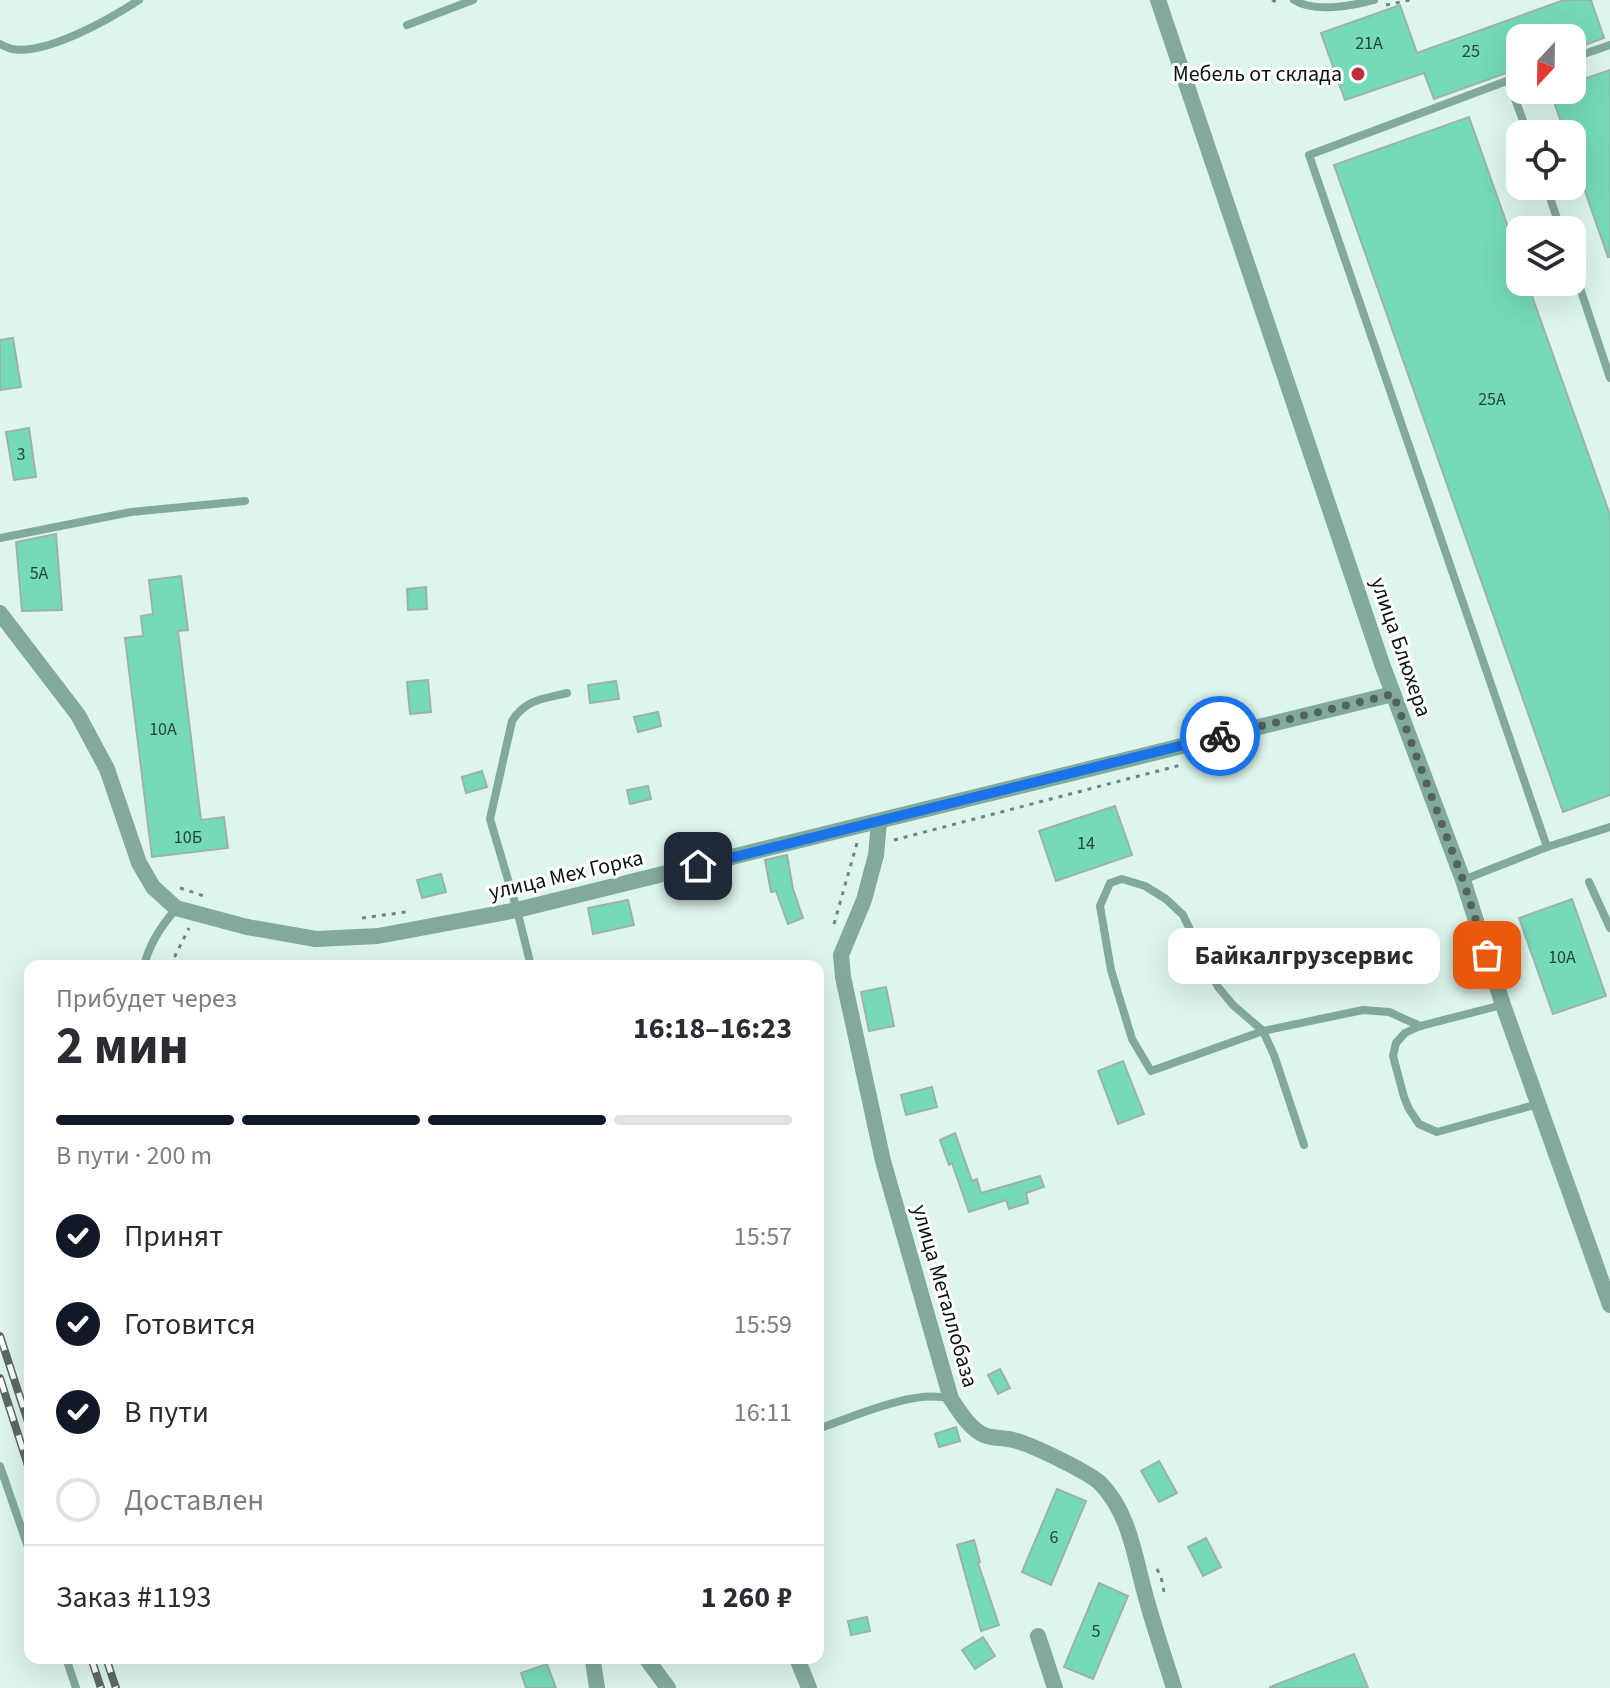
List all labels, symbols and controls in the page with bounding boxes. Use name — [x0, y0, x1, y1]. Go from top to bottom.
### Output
north arrow — [1506, 24, 1586, 104]
map controls — [1506, 24, 1586, 296]
house number: 21А — [1355, 31, 1383, 56]
house number: 25 — [1462, 39, 1480, 64]
place label: Мебель от склада — [1173, 58, 1342, 90]
marker: Мебель от склада — [1349, 65, 1367, 83]
button: locate — [1506, 120, 1586, 200]
button: layers — [1506, 216, 1586, 296]
house number: 25А — [1478, 387, 1506, 412]
house number: 3 — [17, 442, 26, 467]
house number: 5А — [30, 561, 49, 586]
street label: улица Блюхера — [1362, 573, 1440, 721]
courier — [1180, 696, 1260, 776]
icon: bike — [1198, 714, 1242, 758]
house number: 10А — [149, 717, 177, 742]
house number: 10Б — [174, 825, 202, 850]
house number: 14 — [1077, 831, 1095, 856]
pin — [664, 832, 732, 900]
street label: улица Мех Горка — [486, 842, 646, 908]
icon: home — [676, 844, 720, 888]
pin — [1453, 921, 1521, 989]
callout: Байкалгрузсервис — [1167, 927, 1439, 983]
icon: bag — [1465, 933, 1509, 977]
text: Байкалгрузсервис — [1194, 937, 1414, 974]
house number: 10А — [1548, 945, 1576, 970]
text: Прибудет через — [56, 980, 237, 1017]
text: 16:18–16:23 — [633, 1007, 792, 1050]
text: 2 мин — [56, 1010, 189, 1084]
text: В пути · 200 m — [56, 1137, 212, 1174]
street label: улица Металлобаза — [904, 1201, 986, 1391]
icon: check — [56, 1214, 100, 1258]
text: Принят — [124, 1215, 223, 1258]
text: 15:57 — [734, 1218, 792, 1255]
icon: check — [56, 1302, 100, 1346]
text: Готовится — [124, 1303, 256, 1346]
text: 15:59 — [734, 1306, 792, 1343]
icon: check — [56, 1390, 100, 1434]
text: В пути — [124, 1391, 209, 1434]
text: 16:11 — [734, 1394, 792, 1431]
text: Доставлен — [124, 1479, 264, 1522]
house number: 6 — [1050, 1525, 1059, 1550]
text: Заказ #1193 — [56, 1576, 212, 1619]
text: 1 260 ₽ — [701, 1576, 792, 1619]
house number: 5 — [1092, 1619, 1101, 1644]

